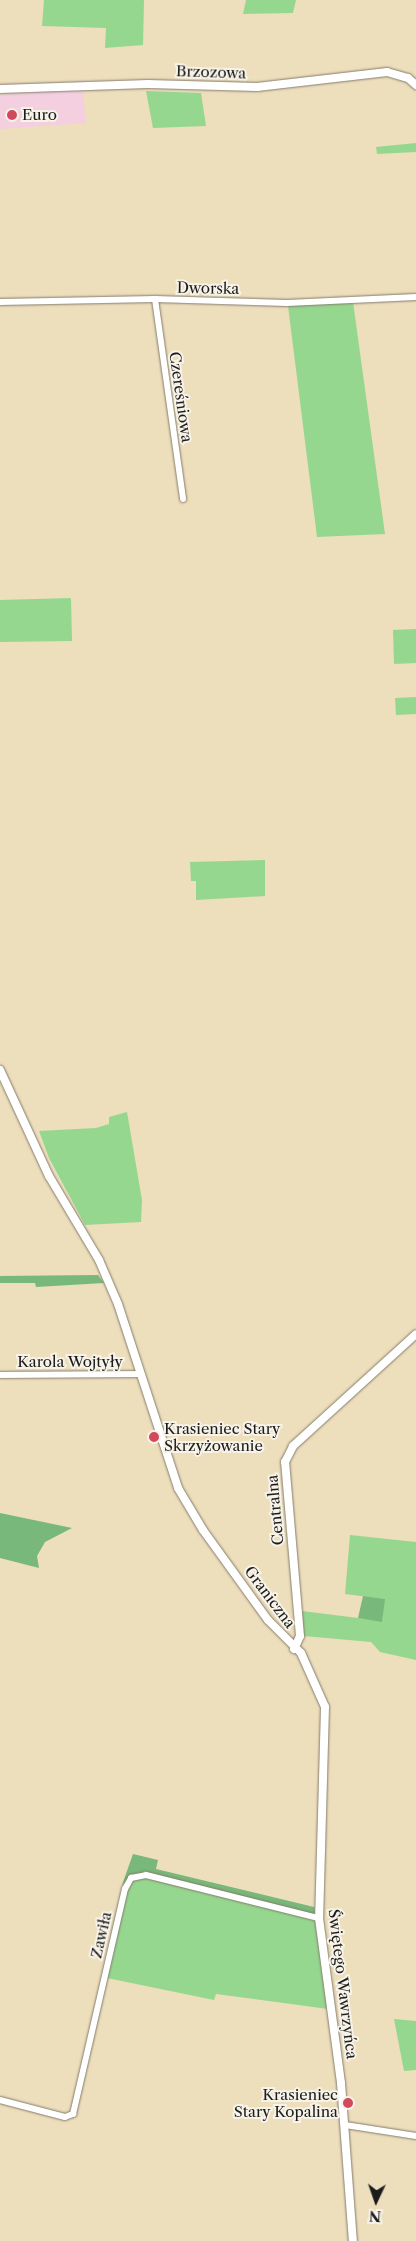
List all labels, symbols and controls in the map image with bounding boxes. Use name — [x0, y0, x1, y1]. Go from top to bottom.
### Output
street label: Brzozowa — [176, 62, 246, 82]
place label: Euro — [22, 106, 57, 124]
marker: Euro — [6, 109, 18, 121]
street label: Dworska — [177, 278, 239, 298]
street label: Czereśniowa — [166, 351, 196, 443]
street label: Karola Wojtyły — [17, 1353, 123, 1371]
place label: Krasieniec Stary Skrzyżowanie — [164, 1419, 280, 1454]
marker: Krasieniec Stary Skrzyżowanie — [148, 1431, 160, 1443]
street label: Centralna — [263, 1474, 287, 1546]
street label: Graniczna — [241, 1562, 299, 1632]
street label: Świętego Wawrzyńca — [325, 1908, 361, 2060]
street label: Zawiła — [87, 1910, 115, 1960]
place label: Krasieniec Stary Kopalina — [233, 2085, 338, 2120]
marker: Krasieniec Stary Kopalina — [342, 2097, 354, 2109]
north arrow — [351, 2176, 401, 2226]
text: N — [369, 2207, 382, 2225]

